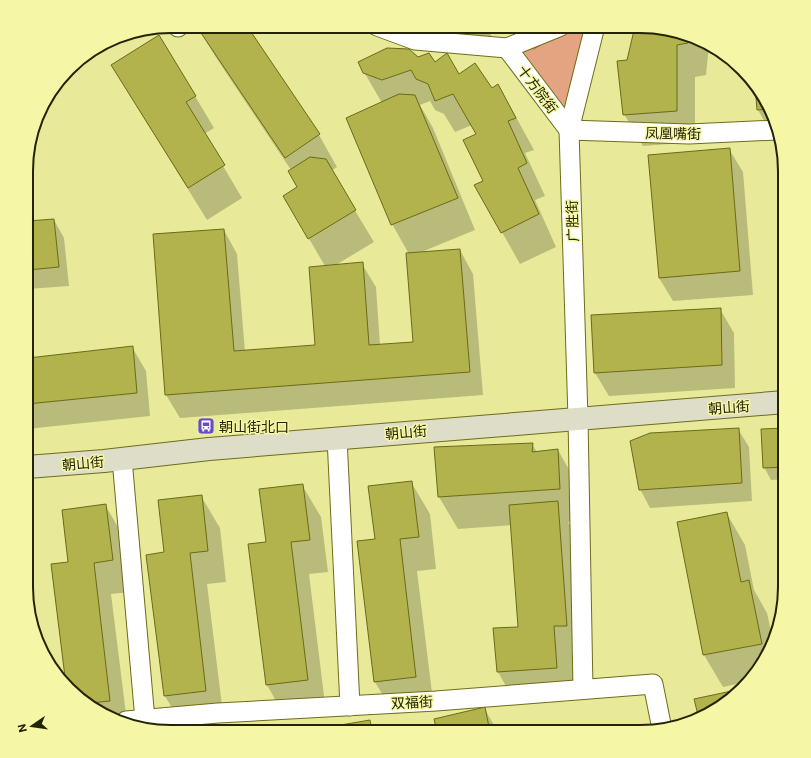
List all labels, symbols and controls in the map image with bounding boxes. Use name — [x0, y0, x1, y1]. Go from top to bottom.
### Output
street label: 十方院街 — [514, 62, 562, 116]
street label: 凤凰嘴街 — [645, 124, 701, 142]
street label: 广胜街 — [563, 200, 581, 242]
street label: 朝山街 — [707, 397, 751, 417]
bus stop icon: 朝山街北口 — [196, 416, 216, 436]
place label: 朝山街北口 — [219, 418, 289, 435]
street label: 朝山街 — [384, 422, 428, 442]
street label: 朝山街 — [61, 453, 105, 473]
street label: 双福街 — [391, 692, 433, 712]
north arrow — [12, 706, 52, 746]
text: N — [15, 723, 29, 734]

